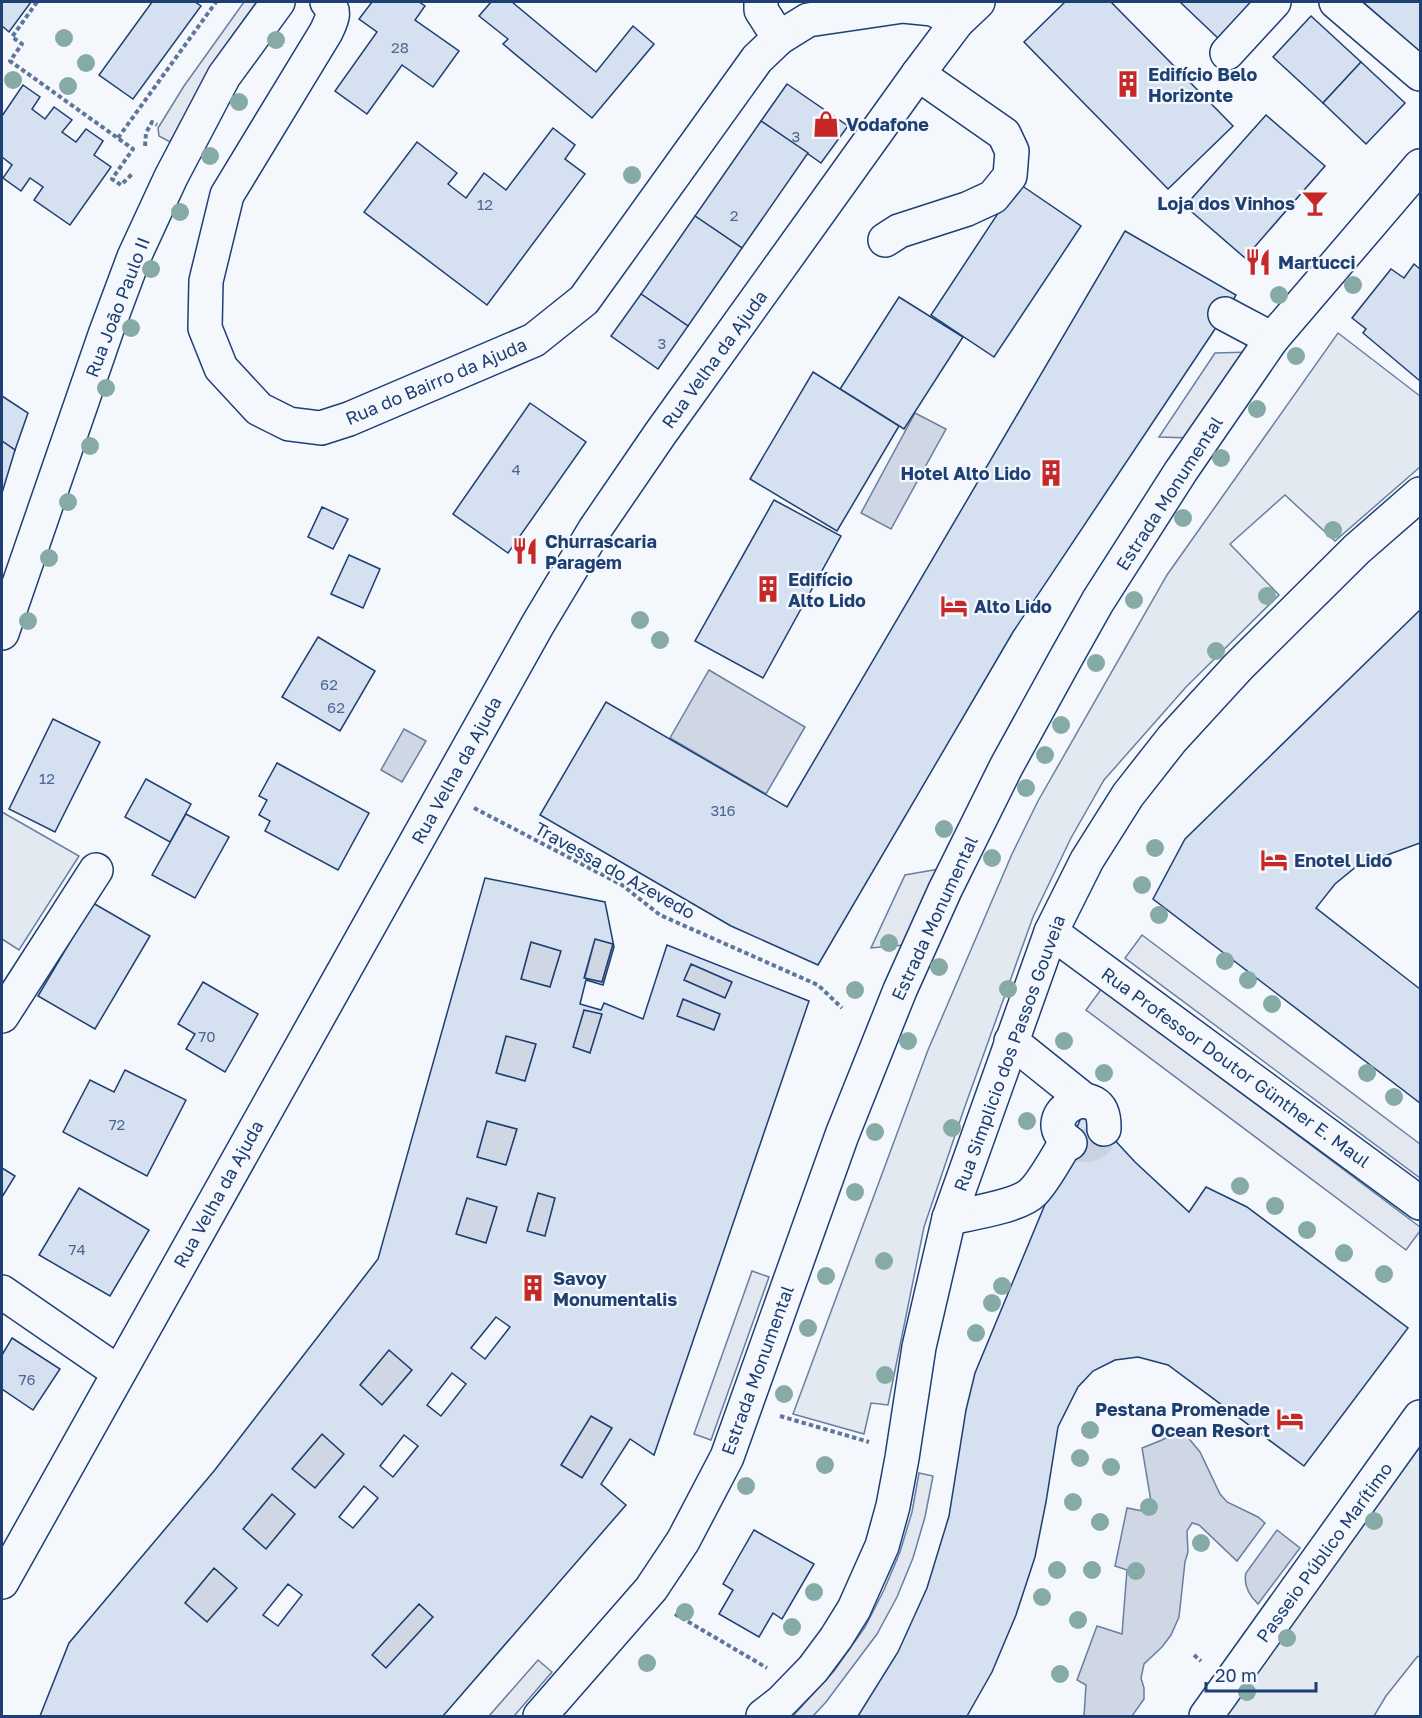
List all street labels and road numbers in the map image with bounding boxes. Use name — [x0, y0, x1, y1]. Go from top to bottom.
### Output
street label: Rua João Paulo II — [80, 234, 154, 380]
street label: Rua Velha da Ajuda — [657, 286, 771, 432]
street label: Rua do Bairro da Ajuda — [342, 333, 530, 429]
street label: Estrada Monumental — [1111, 412, 1227, 574]
street label: Rua Velha da Ajuda — [406, 692, 506, 848]
street label: Travessa do Azevedo — [531, 817, 699, 923]
street label: Estrada Monumental — [886, 832, 982, 1004]
street label: Rua Simplicio dos Passos Gouveia — [949, 912, 1069, 1194]
street label: Rua Professor Doutor Günther E. Maul — [1097, 962, 1375, 1172]
street label: Rua Velha da Ajuda — [168, 1116, 268, 1272]
street label: Estrada Monumental — [716, 1282, 798, 1458]
street label: Passeio Público Marítimo — [1251, 1458, 1397, 1646]

